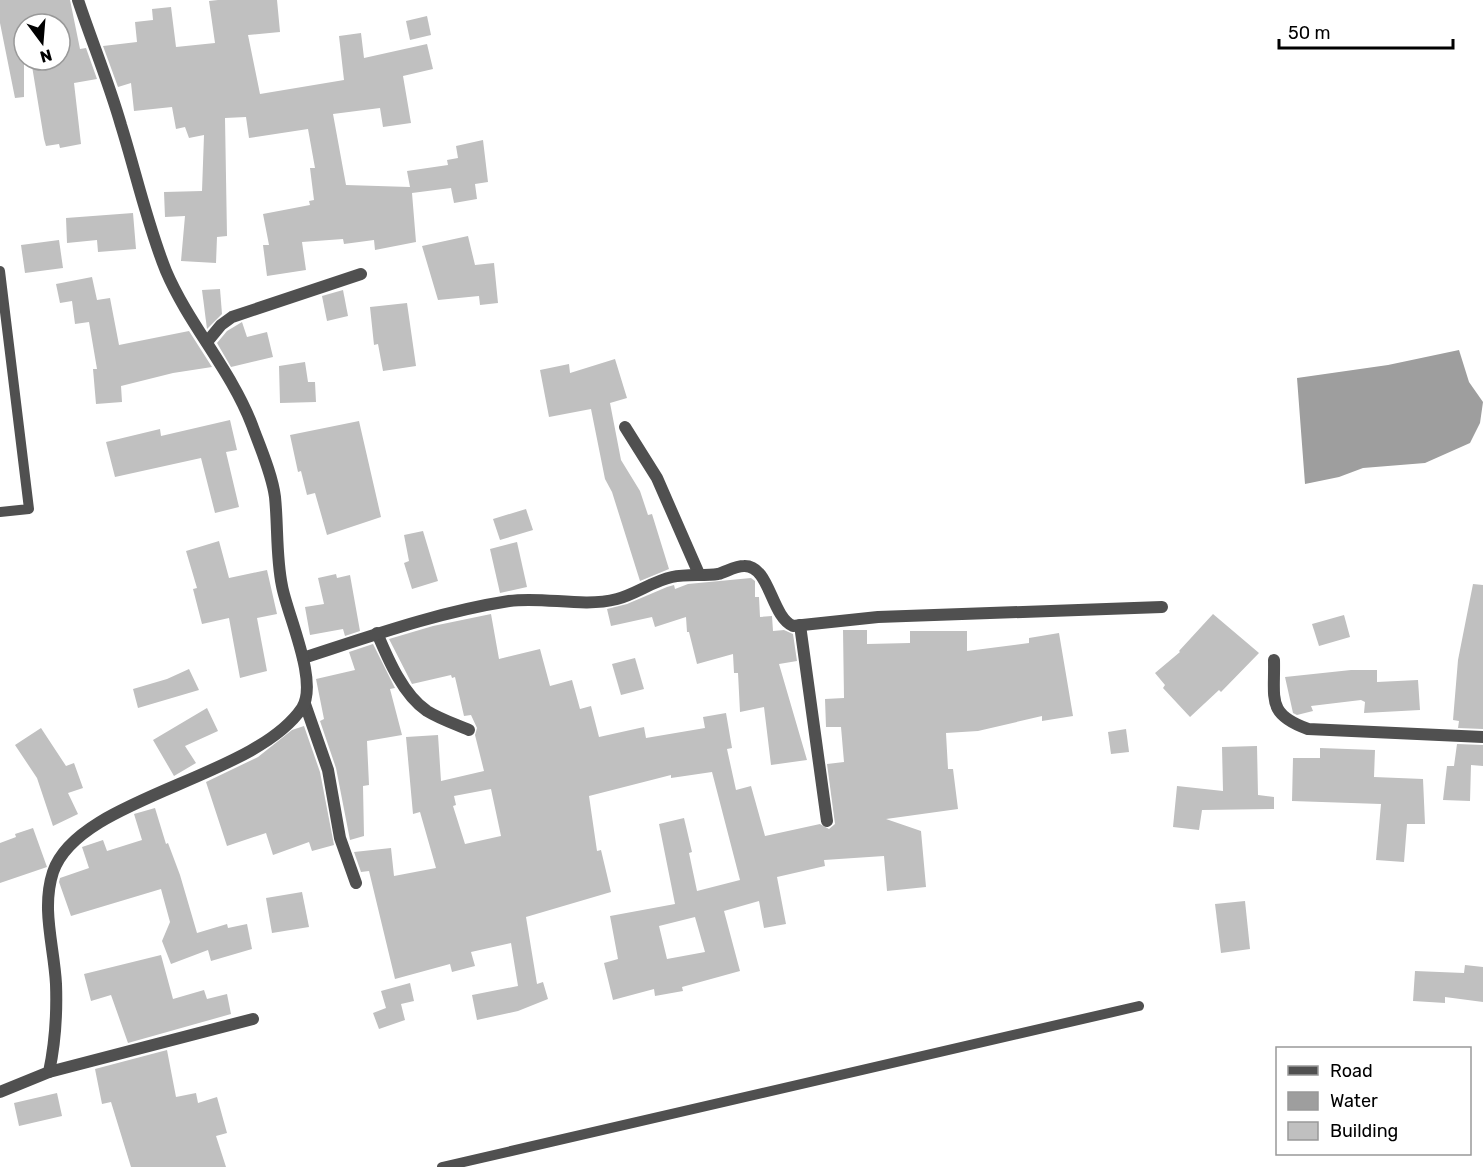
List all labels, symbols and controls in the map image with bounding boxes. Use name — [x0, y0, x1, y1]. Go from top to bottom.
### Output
north arrow — [12, 12, 72, 72]
scale bar — [1279, 12, 1453, 50]
text: 50 m — [1288, 22, 1331, 44]
text: N — [38, 45, 54, 67]
legend — [1276, 1047, 1471, 1155]
text: Road — [1330, 1060, 1373, 1082]
text: Water — [1330, 1090, 1378, 1112]
text: Building — [1330, 1120, 1398, 1142]

